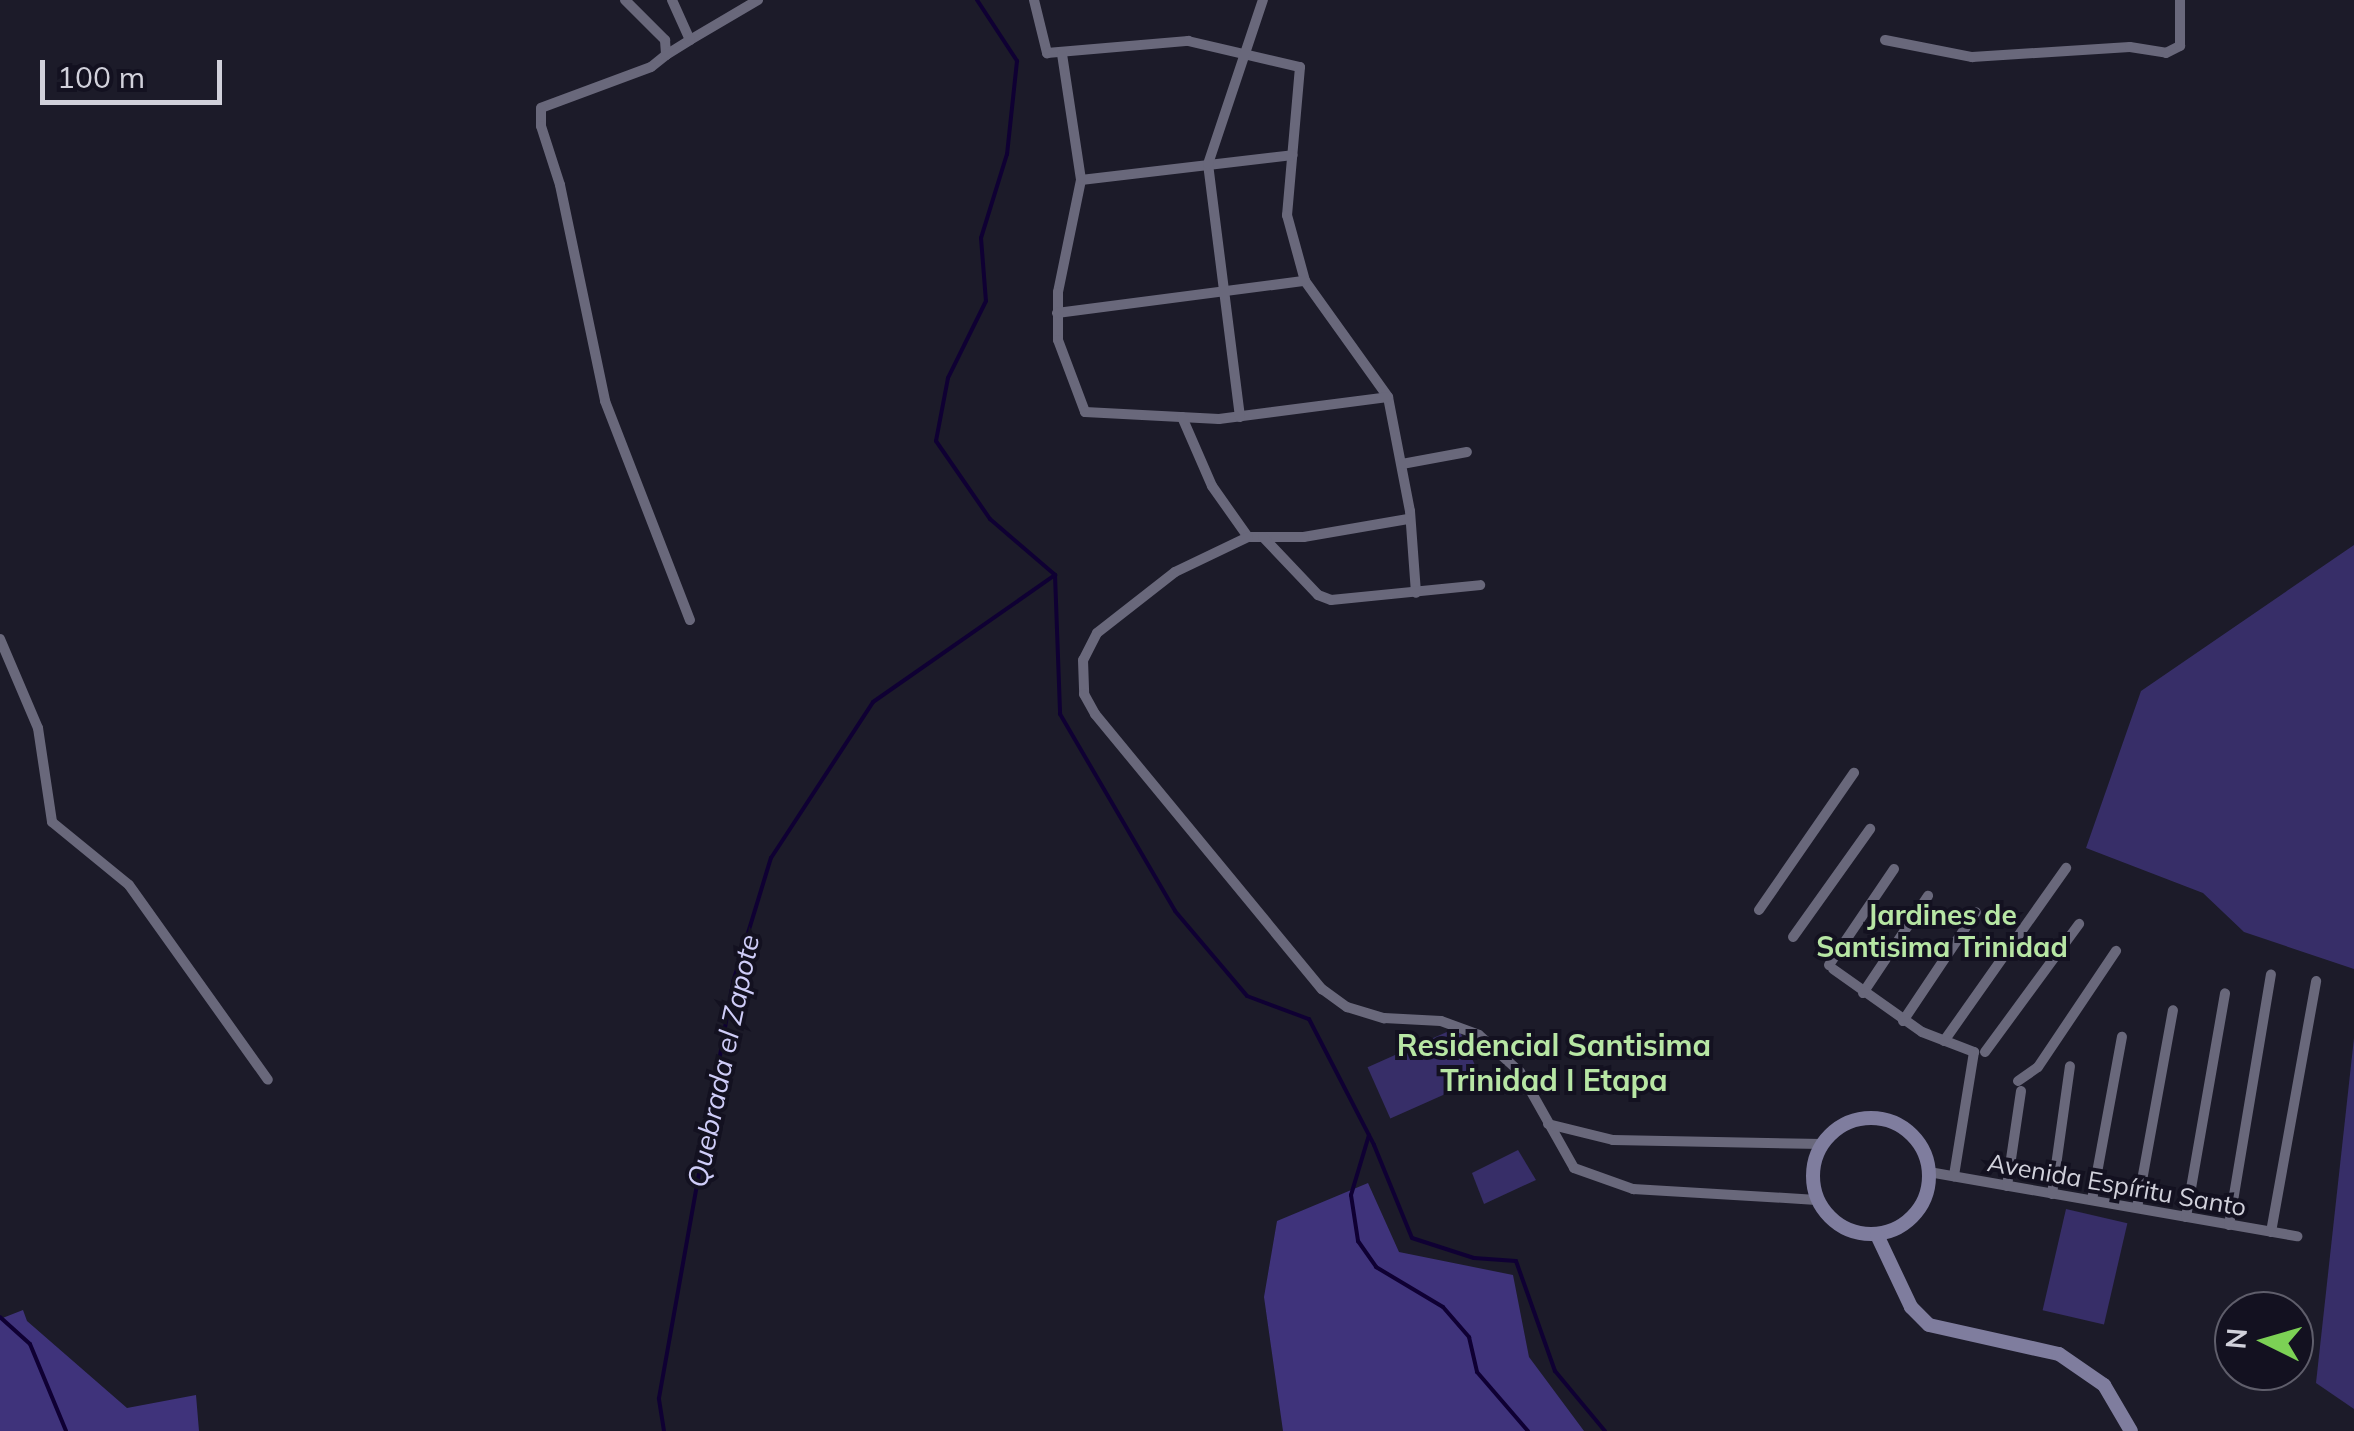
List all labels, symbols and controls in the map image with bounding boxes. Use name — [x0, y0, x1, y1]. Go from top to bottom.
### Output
scale bar — [45, 40, 228, 102]
text: 100 m — [57, 58, 145, 96]
district label: Jardines de Santisima Trinidad — [1816, 898, 2068, 964]
water label: Quebrada el Zapote — [680, 932, 766, 1190]
district label: Residencial Santisima Trinidad I Etapa — [1397, 1027, 1711, 1098]
street label: Avenida Espíritu Santo — [1985, 1147, 2249, 1223]
north arrow — [2214, 1291, 2314, 1391]
text: N — [2217, 1326, 2254, 1351]

